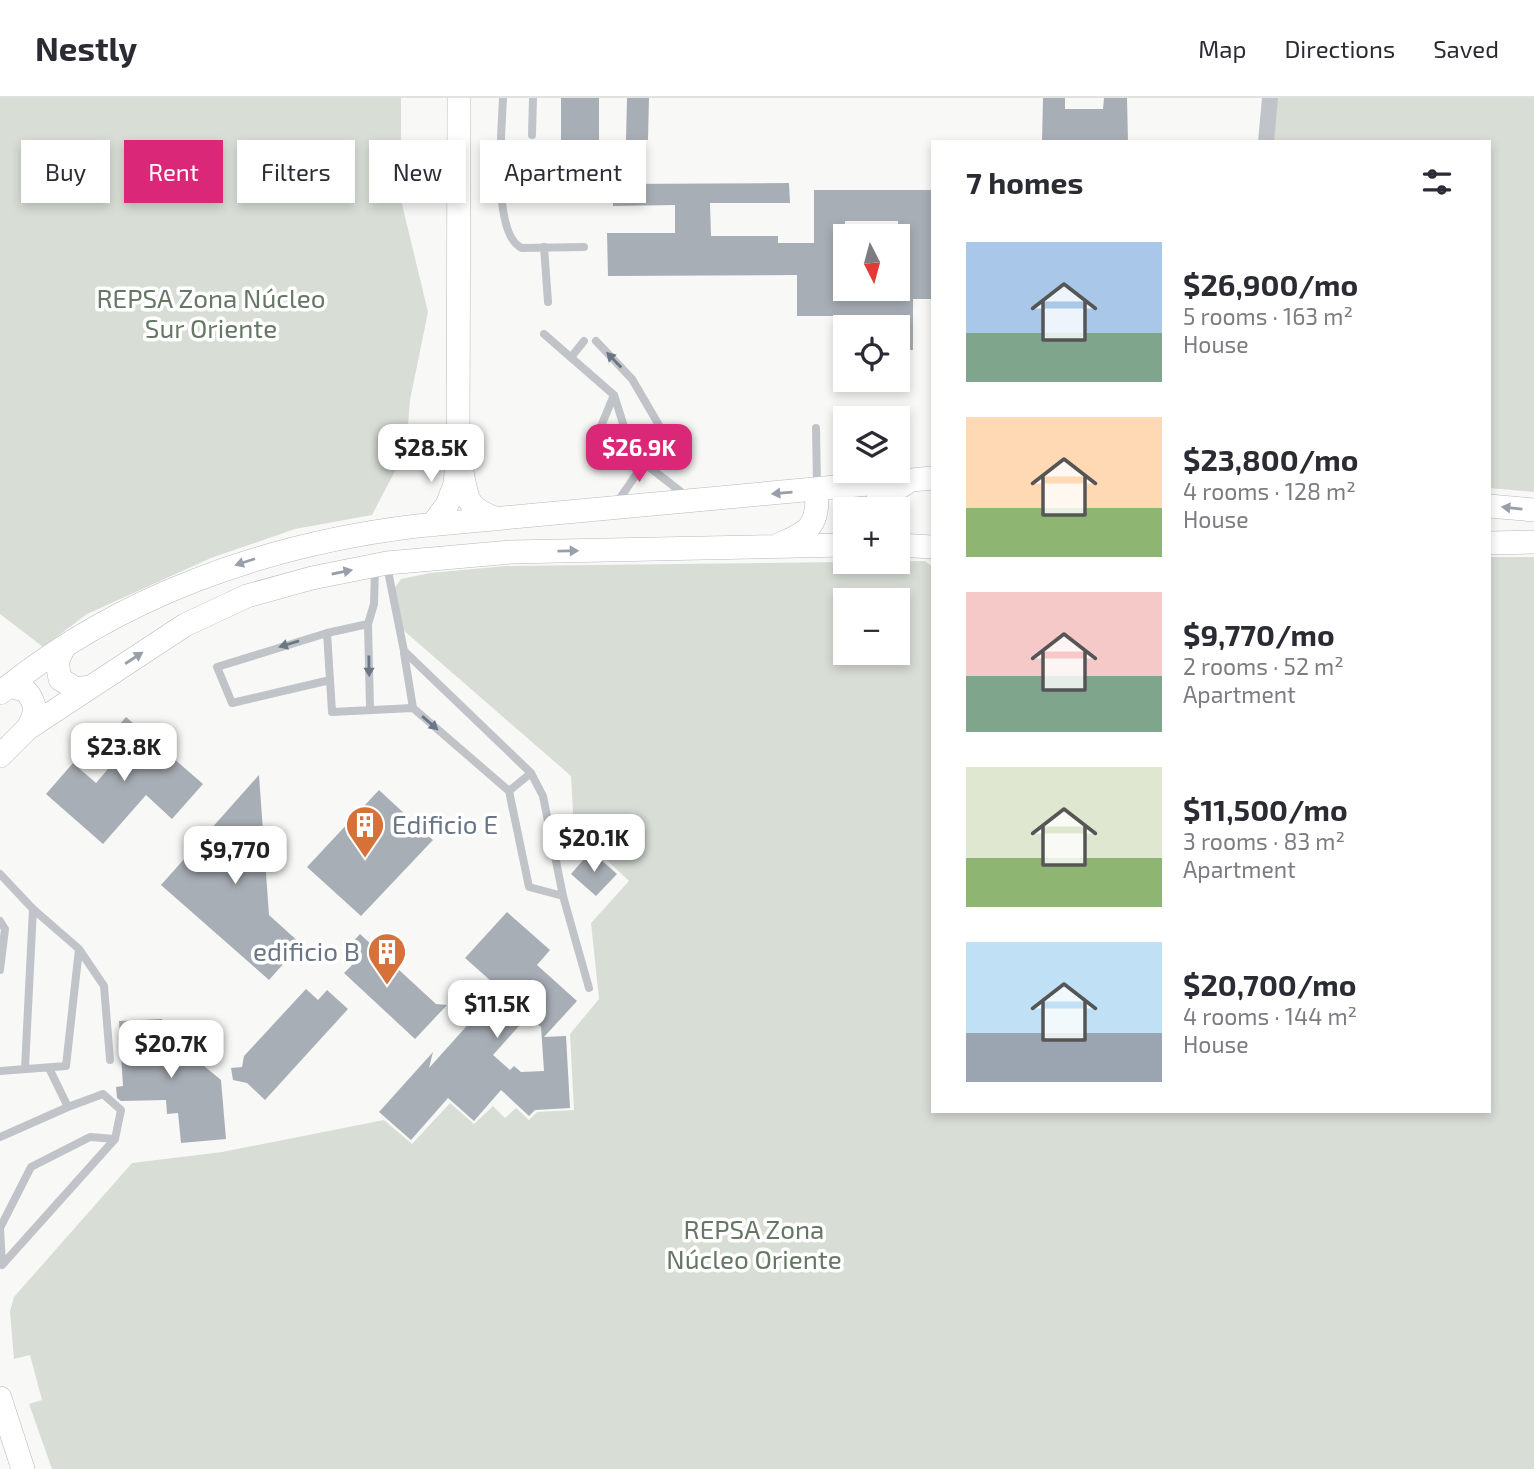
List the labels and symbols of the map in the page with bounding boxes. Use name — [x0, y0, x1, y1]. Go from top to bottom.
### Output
north arrow — [833, 224, 910, 301]
park label: REPSA Zona Núcleo Sur Oriente — [97, 282, 325, 343]
one-way arrow — [606, 352, 622, 369]
pin: $28.5K — [374, 424, 488, 484]
pin: $26.9K — [582, 424, 696, 484]
one-way arrow — [771, 487, 793, 498]
one-way arrow — [1500, 502, 1522, 513]
one-way arrow — [557, 545, 579, 557]
one-way arrow — [235, 558, 256, 568]
one-way arrow — [331, 566, 353, 577]
one-way arrow — [278, 640, 299, 650]
one-way arrow — [124, 652, 144, 665]
one-way arrow — [363, 656, 374, 678]
one-way arrow — [421, 715, 439, 731]
pin: $23.8K — [67, 724, 181, 783]
building icon: Edificio E — [344, 804, 386, 859]
place label: Edificio E — [392, 808, 498, 839]
pin: $20.1K — [537, 814, 651, 874]
pin: $9,770 — [178, 826, 292, 886]
building icon: edificio B — [366, 931, 408, 986]
place label: edificio B — [253, 935, 360, 966]
pin: $11.5K — [440, 981, 554, 1040]
pin: $20.7K — [114, 1020, 228, 1080]
park label: REPSA Zona Núcleo Oriente — [666, 1213, 842, 1274]

